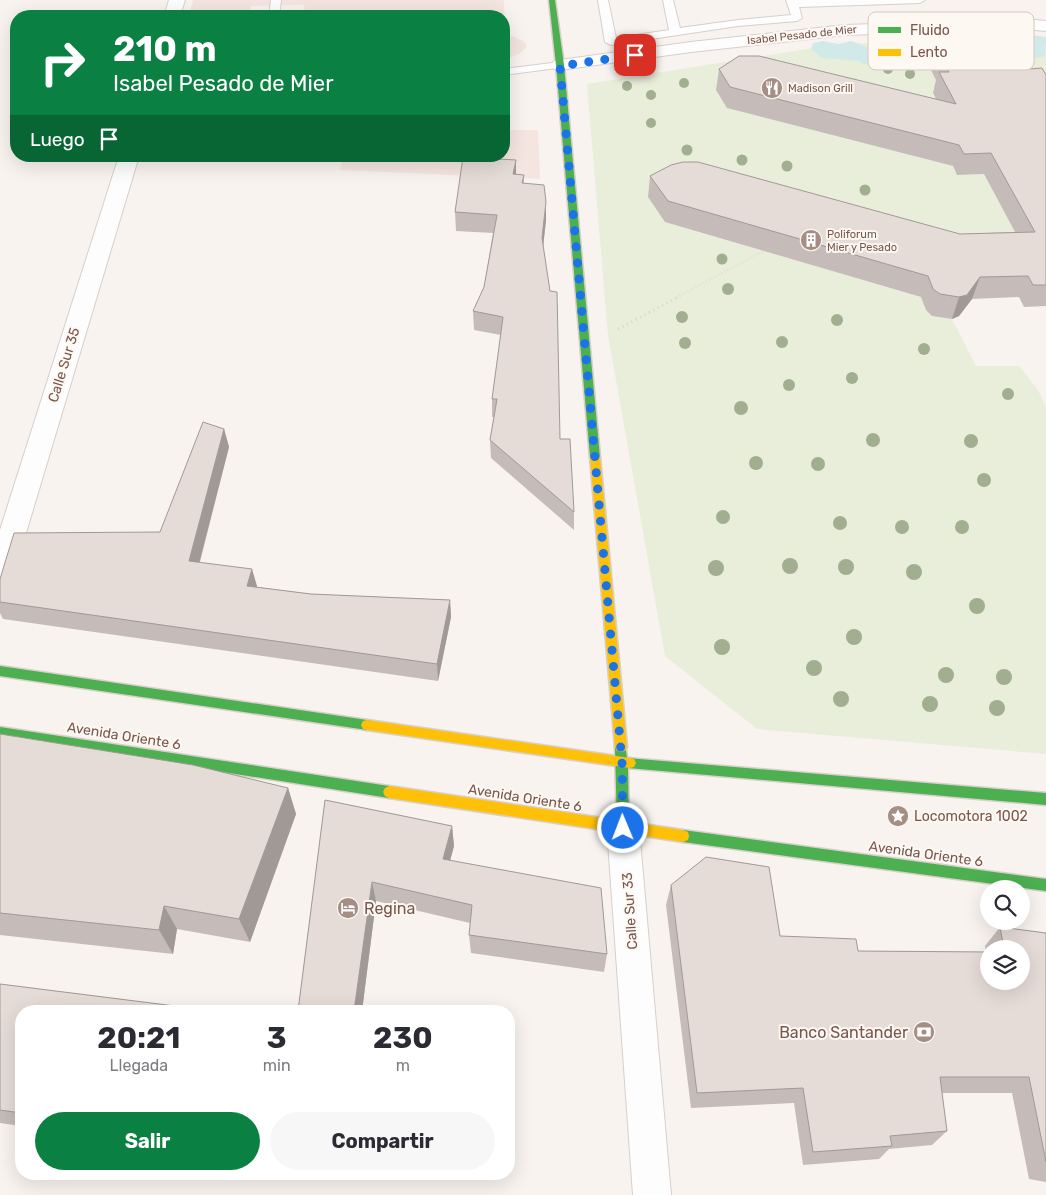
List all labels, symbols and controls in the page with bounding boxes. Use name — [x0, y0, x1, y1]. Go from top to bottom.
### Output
legend — [868, 12, 1034, 70]
text: Fluido — [910, 22, 950, 39]
street label: Isabel Pesado de Mier — [746, 23, 858, 47]
text: 210 m — [113, 28, 216, 70]
icon: right — [30, 30, 95, 95]
pin — [614, 34, 656, 76]
icon: arrive — [621, 41, 649, 69]
text: Lento — [910, 44, 947, 61]
text: Isabel Pesado de Mier — [113, 70, 334, 97]
restaurant icon: Madison Grill — [760, 76, 784, 100]
place label: Madison Grill — [788, 82, 853, 95]
icon: arrive — [95, 125, 123, 153]
text: Luego — [30, 128, 85, 151]
building icon: Poliforum Mier y Pesado — [799, 228, 823, 252]
place label: Poliforum Mier y Pesado — [827, 228, 897, 254]
street label: Calle Sur 35 — [45, 325, 83, 405]
street label: Avenida Oriente 6 — [66, 719, 182, 753]
street label: Avenida Oriente 6 — [467, 781, 583, 815]
position arrow — [596, 801, 648, 853]
place icon: Locomotora 1002 — [886, 804, 910, 828]
place label: Locomotora 1002 — [914, 808, 1028, 825]
street label: Avenida Oriente 6 — [868, 838, 984, 870]
street label: Calle Sur 33 — [619, 872, 641, 950]
map controls — [980, 880, 1030, 990]
button: search — [980, 880, 1030, 930]
hotel icon: Regina — [336, 896, 360, 920]
place label: Regina — [364, 899, 415, 918]
button: layers — [980, 940, 1030, 990]
text: 20:21 — [97, 1020, 180, 1056]
text: 3 — [267, 1020, 287, 1056]
text: 230 — [373, 1020, 433, 1056]
bank icon: Banco Santander — [912, 1020, 936, 1044]
place label: Banco Santander — [779, 1023, 908, 1042]
text: Llegada — [110, 1056, 168, 1075]
text: min — [263, 1056, 291, 1075]
text: m — [396, 1056, 410, 1075]
button: Salir — [35, 1112, 260, 1170]
button: Compartir — [270, 1112, 495, 1170]

